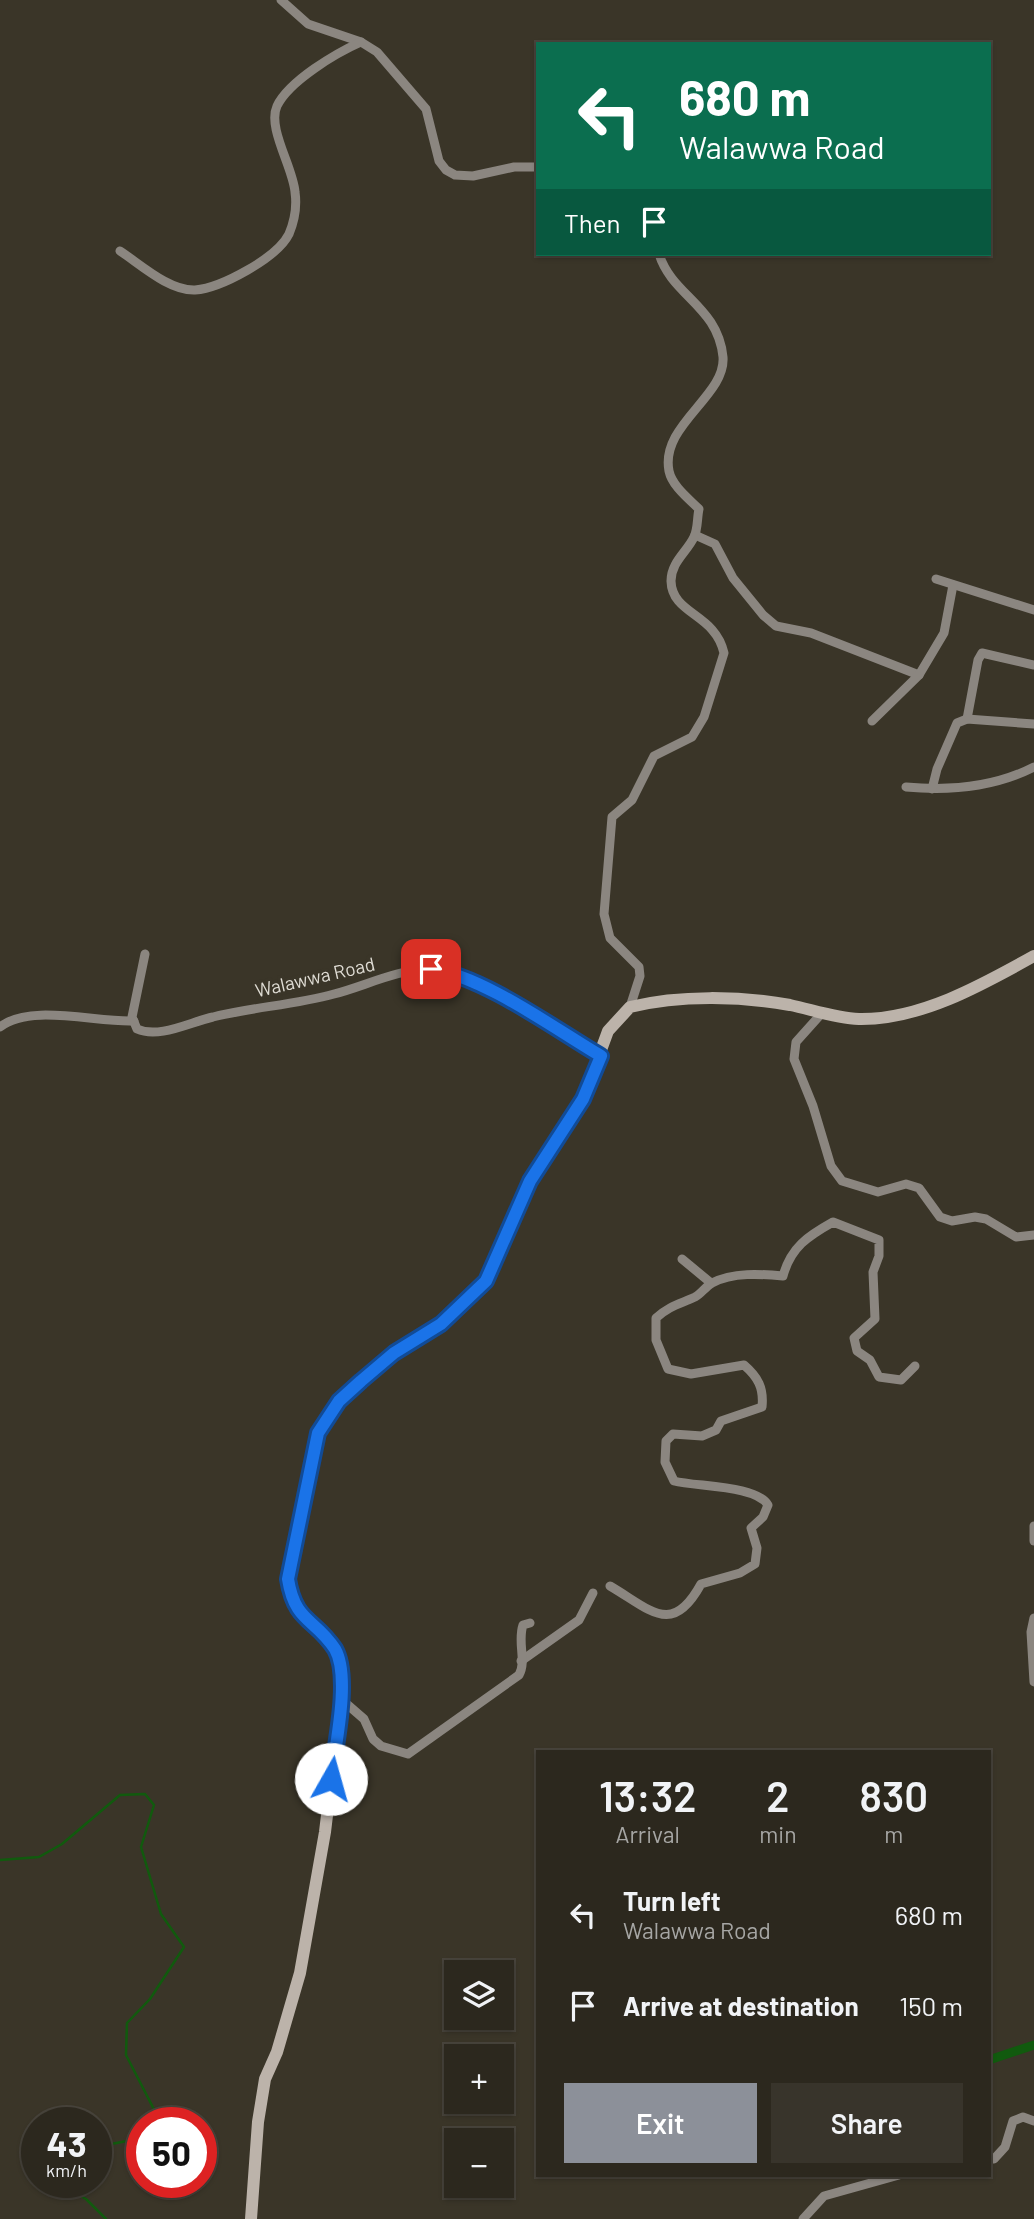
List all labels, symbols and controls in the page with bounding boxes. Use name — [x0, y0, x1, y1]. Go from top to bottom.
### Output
text: 680 m — [679, 67, 810, 126]
icon: left — [564, 70, 655, 161]
text: Walawwa Road — [679, 127, 885, 165]
icon: arrive — [635, 203, 673, 241]
text: Then — [564, 207, 621, 238]
pin — [401, 939, 461, 999]
icon: arrive — [412, 950, 450, 988]
street label: Walawwa Road — [253, 952, 377, 1001]
position arrow — [294, 1742, 368, 1816]
text: 13:32 — [599, 1770, 696, 1820]
text: 2 — [766, 1770, 790, 1820]
text: 830 — [860, 1770, 928, 1820]
text: Arrival — [616, 1820, 680, 1848]
text: min — [759, 1820, 797, 1848]
text: m — [884, 1820, 903, 1848]
text: Turn left — [623, 1885, 721, 1916]
icon: left — [564, 1896, 602, 1934]
text: 680 m — [895, 1899, 963, 1930]
text: Walawwa Road — [623, 1916, 771, 1944]
map controls — [444, 1960, 514, 2198]
button: layers — [444, 1960, 514, 2030]
icon: arrive — [564, 1987, 602, 2025]
text: Arrive at destination — [623, 1990, 859, 2021]
text: 150 m — [899, 1990, 963, 2021]
button: + — [444, 2044, 514, 2114]
button: Exit — [564, 2083, 757, 2163]
button: Share — [771, 2083, 963, 2163]
speed limit sign: 50 — [126, 2107, 217, 2198]
text: 43 — [46, 2122, 87, 2164]
button: − — [444, 2128, 514, 2198]
text: km/h — [46, 2159, 87, 2181]

